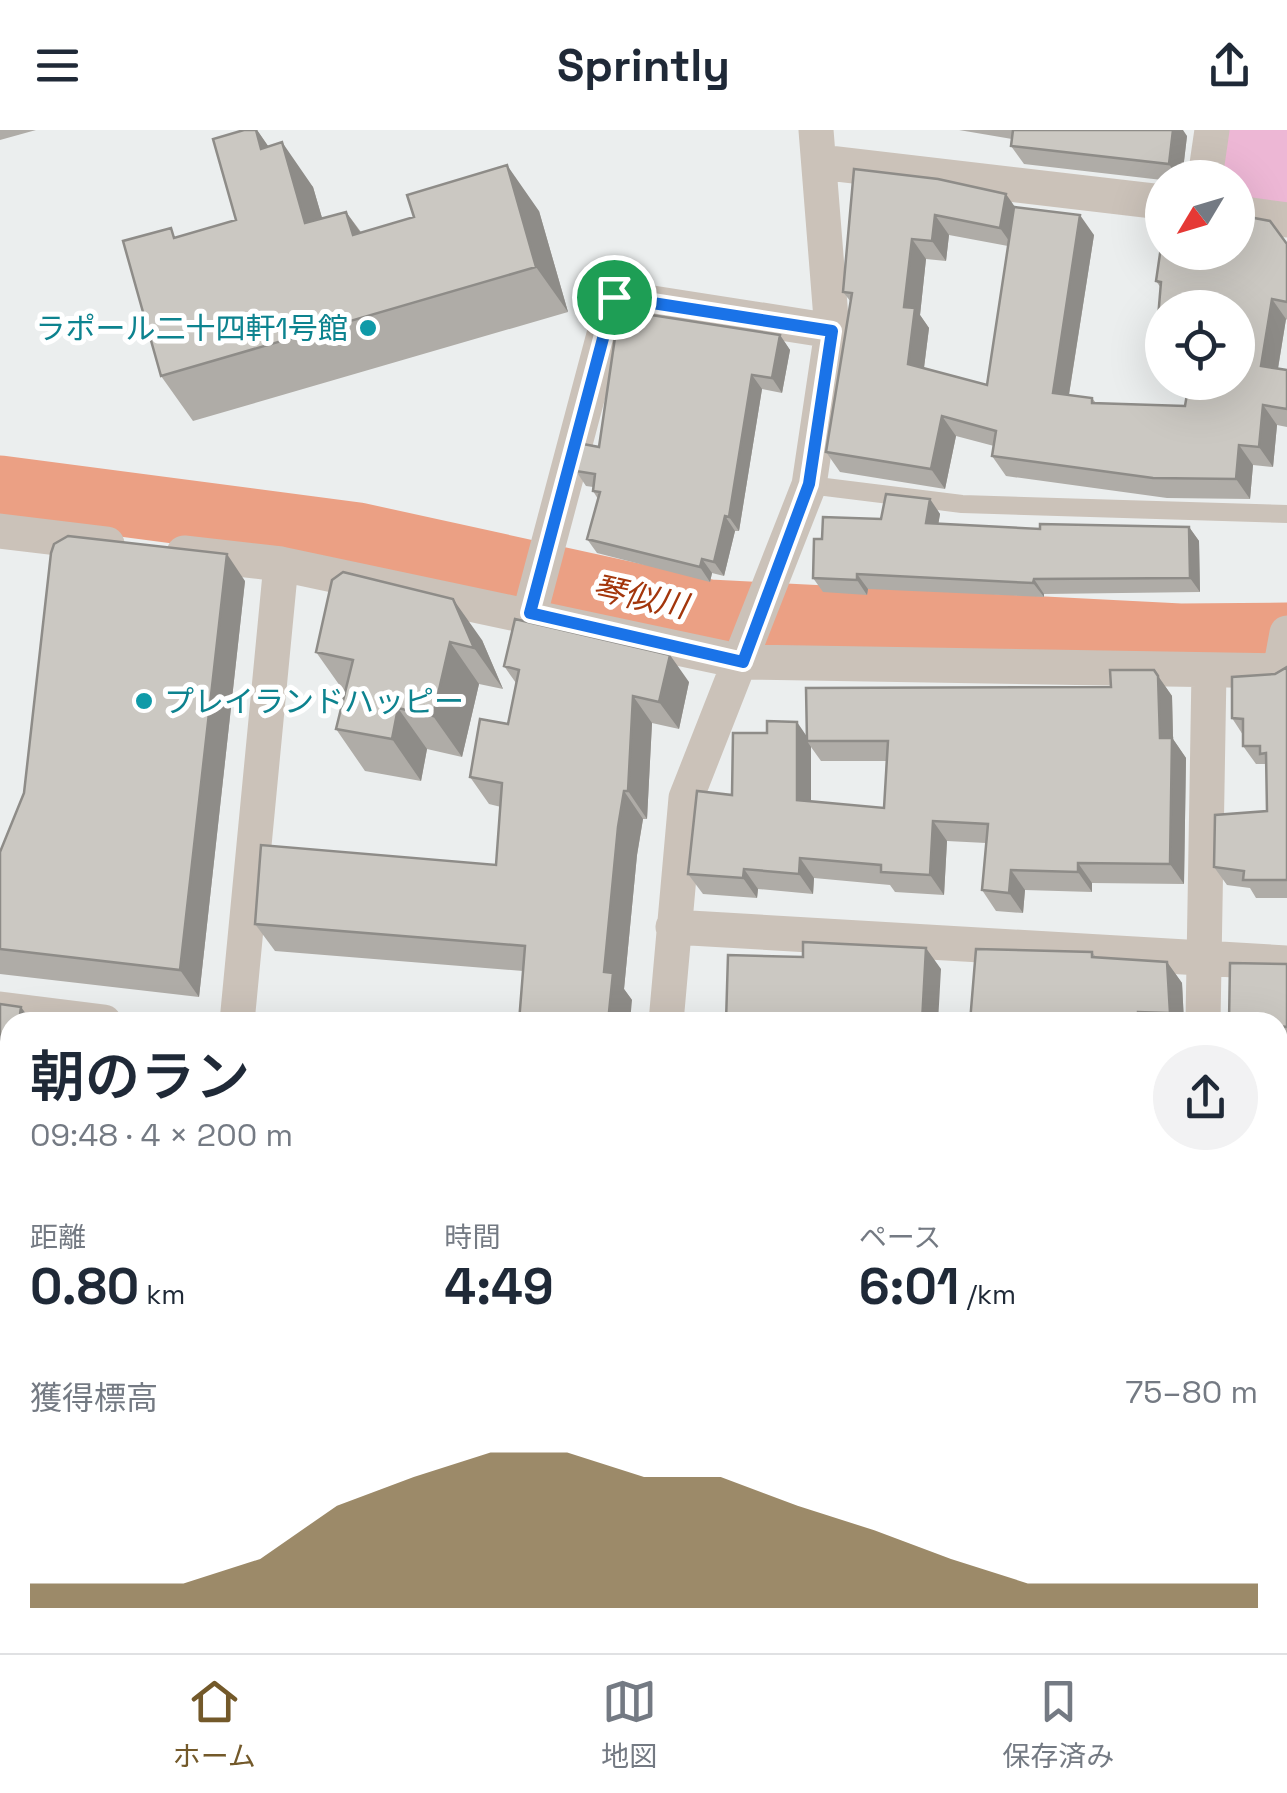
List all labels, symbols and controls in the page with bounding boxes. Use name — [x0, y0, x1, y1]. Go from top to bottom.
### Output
text: Sprintly — [557, 37, 730, 94]
icon: menu — [30, 38, 85, 93]
icon: share — [1202, 38, 1257, 93]
north arrow — [1145, 160, 1255, 270]
map controls — [1145, 160, 1255, 400]
pin — [572, 255, 657, 340]
icon: arrive — [587, 270, 642, 325]
button: locate — [1145, 290, 1255, 400]
place label: ラポール二十四軒1号館 — [35, 309, 348, 348]
marker: ラポール二十四軒1号館 — [357, 317, 379, 339]
water label: 琴似川 — [589, 567, 694, 627]
place label: プレイランドハッピー — [164, 682, 464, 721]
marker: プレイランドハッピー — [133, 690, 155, 712]
text: 朝のラン — [30, 1042, 250, 1112]
button: share — [1153, 1045, 1258, 1150]
text: 09:48 · 4 × 200 m — [30, 1115, 293, 1155]
text: 距離 — [30, 1219, 86, 1255]
text: 時間 — [444, 1219, 500, 1255]
text: ペース — [859, 1219, 941, 1255]
text: 0.80 — [30, 1255, 139, 1319]
text: 4:49 — [444, 1255, 554, 1319]
text: 6:01 — [859, 1255, 959, 1319]
text: km — [139, 1276, 185, 1312]
text: /km — [959, 1276, 1016, 1312]
text: 75–80 m — [1125, 1372, 1258, 1412]
text: 獲得標高 — [30, 1378, 158, 1418]
tab: ホーム — [173, 1674, 256, 1774]
tab: 地図 — [601, 1674, 657, 1774]
tab: 保存済み — [1002, 1674, 1114, 1774]

